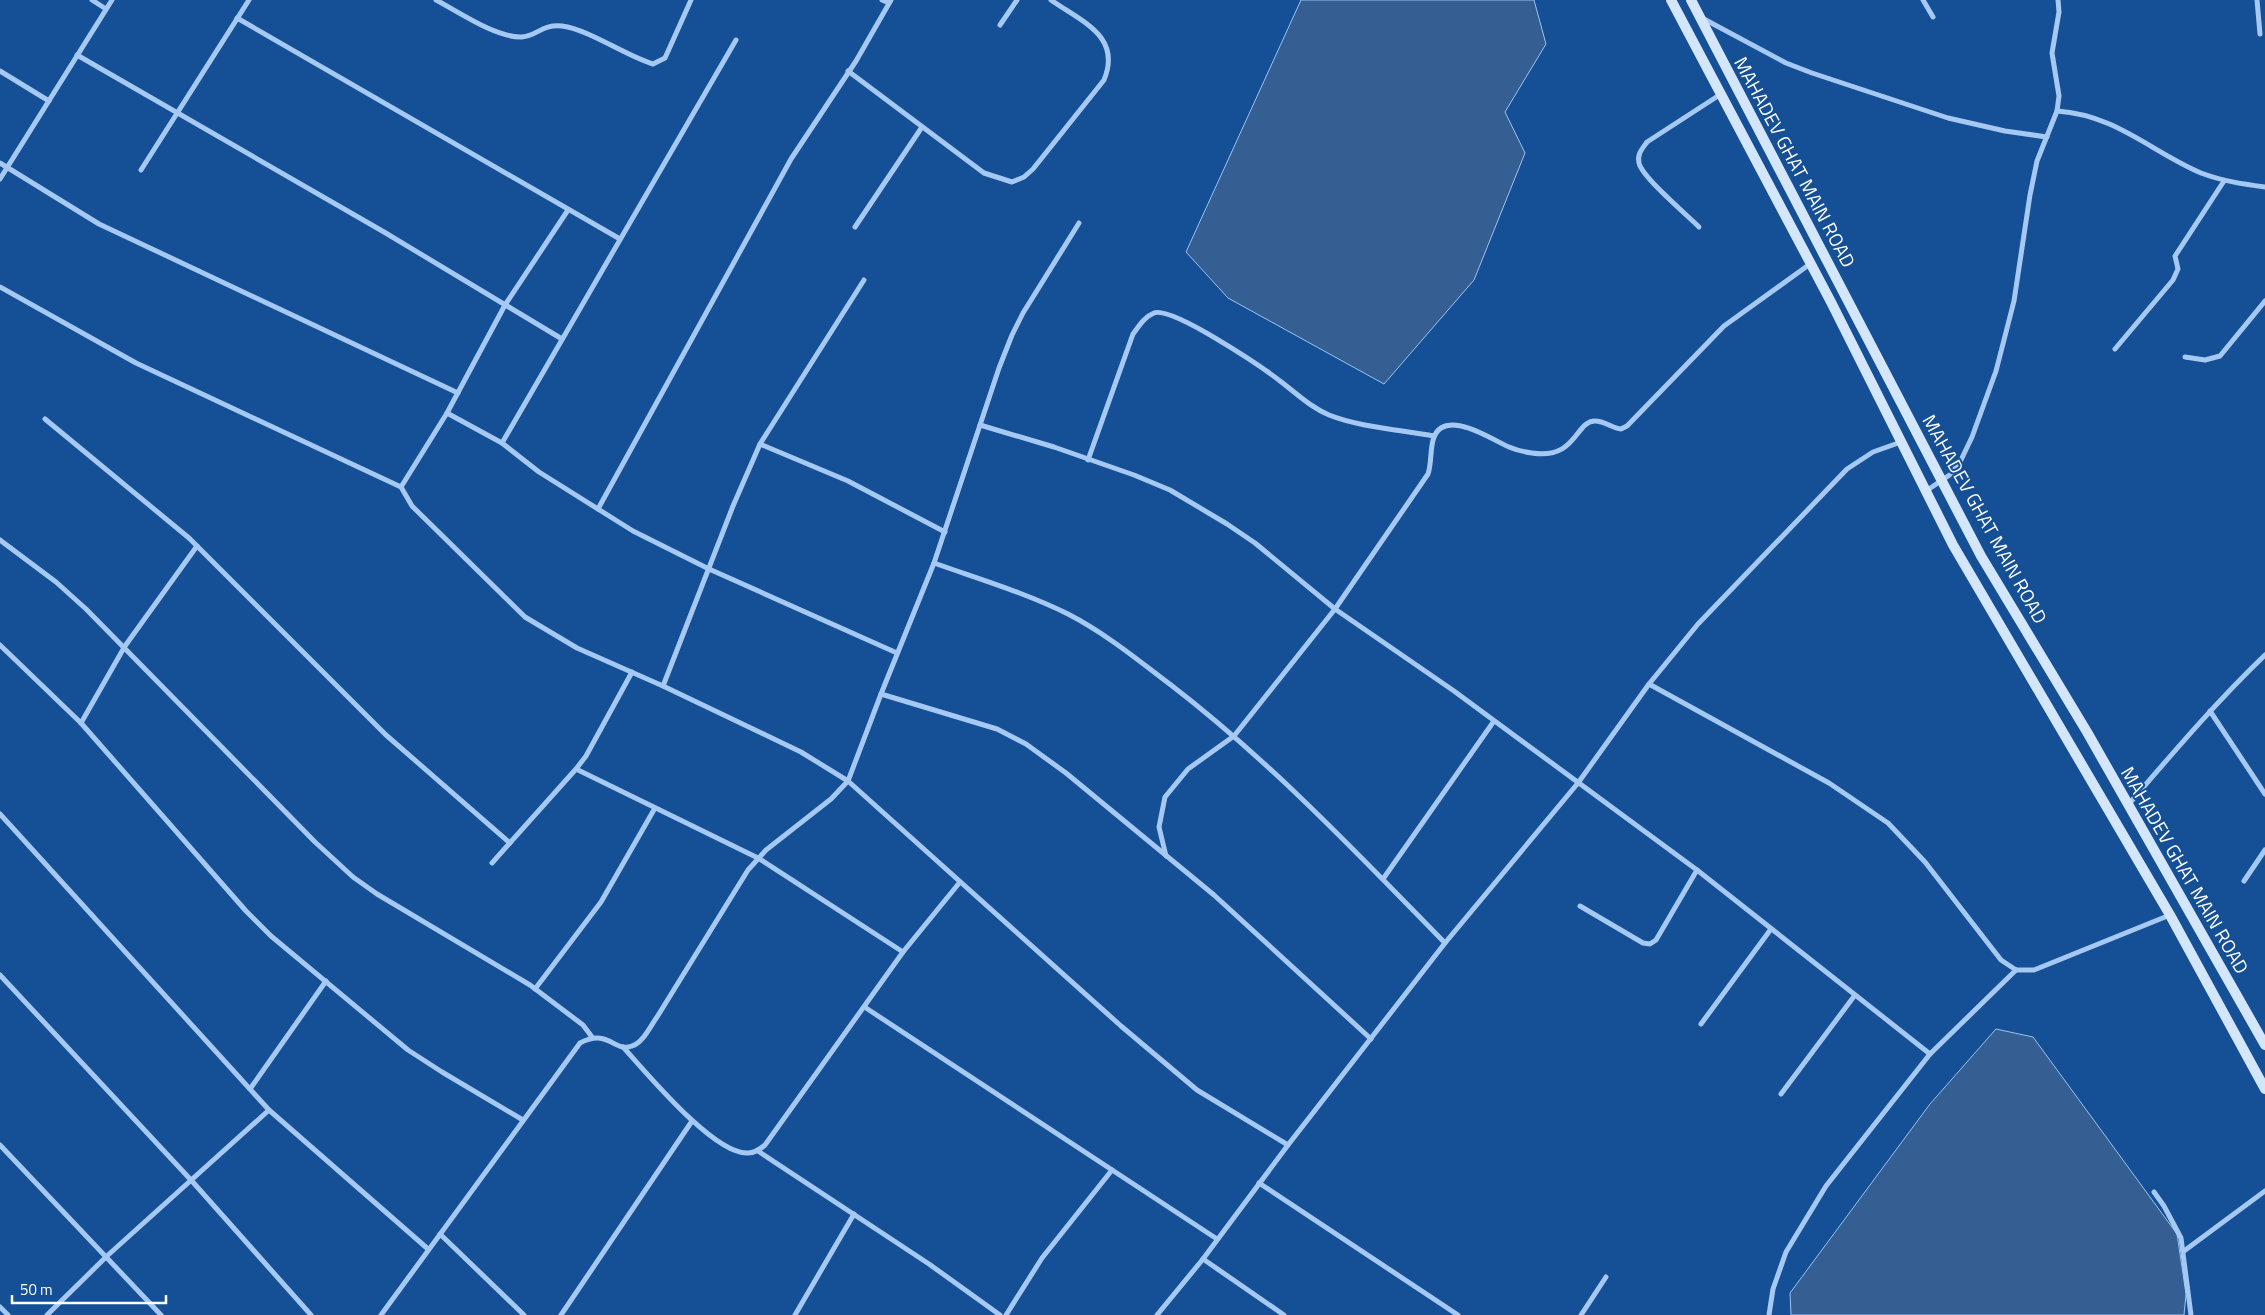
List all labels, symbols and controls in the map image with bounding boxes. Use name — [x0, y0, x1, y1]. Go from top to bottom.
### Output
street label: MAHADEV GHAT MAIN ROAD — [1727, 51, 1863, 272]
street label: MAHADEV GHAT MAIN ROAD — [1916, 409, 2055, 629]
street label: MAHADEV GHAT MAIN ROAD — [2114, 761, 2257, 979]
scale bar — [12, 1272, 166, 1304]
text: 50 m — [20, 1278, 53, 1301]

